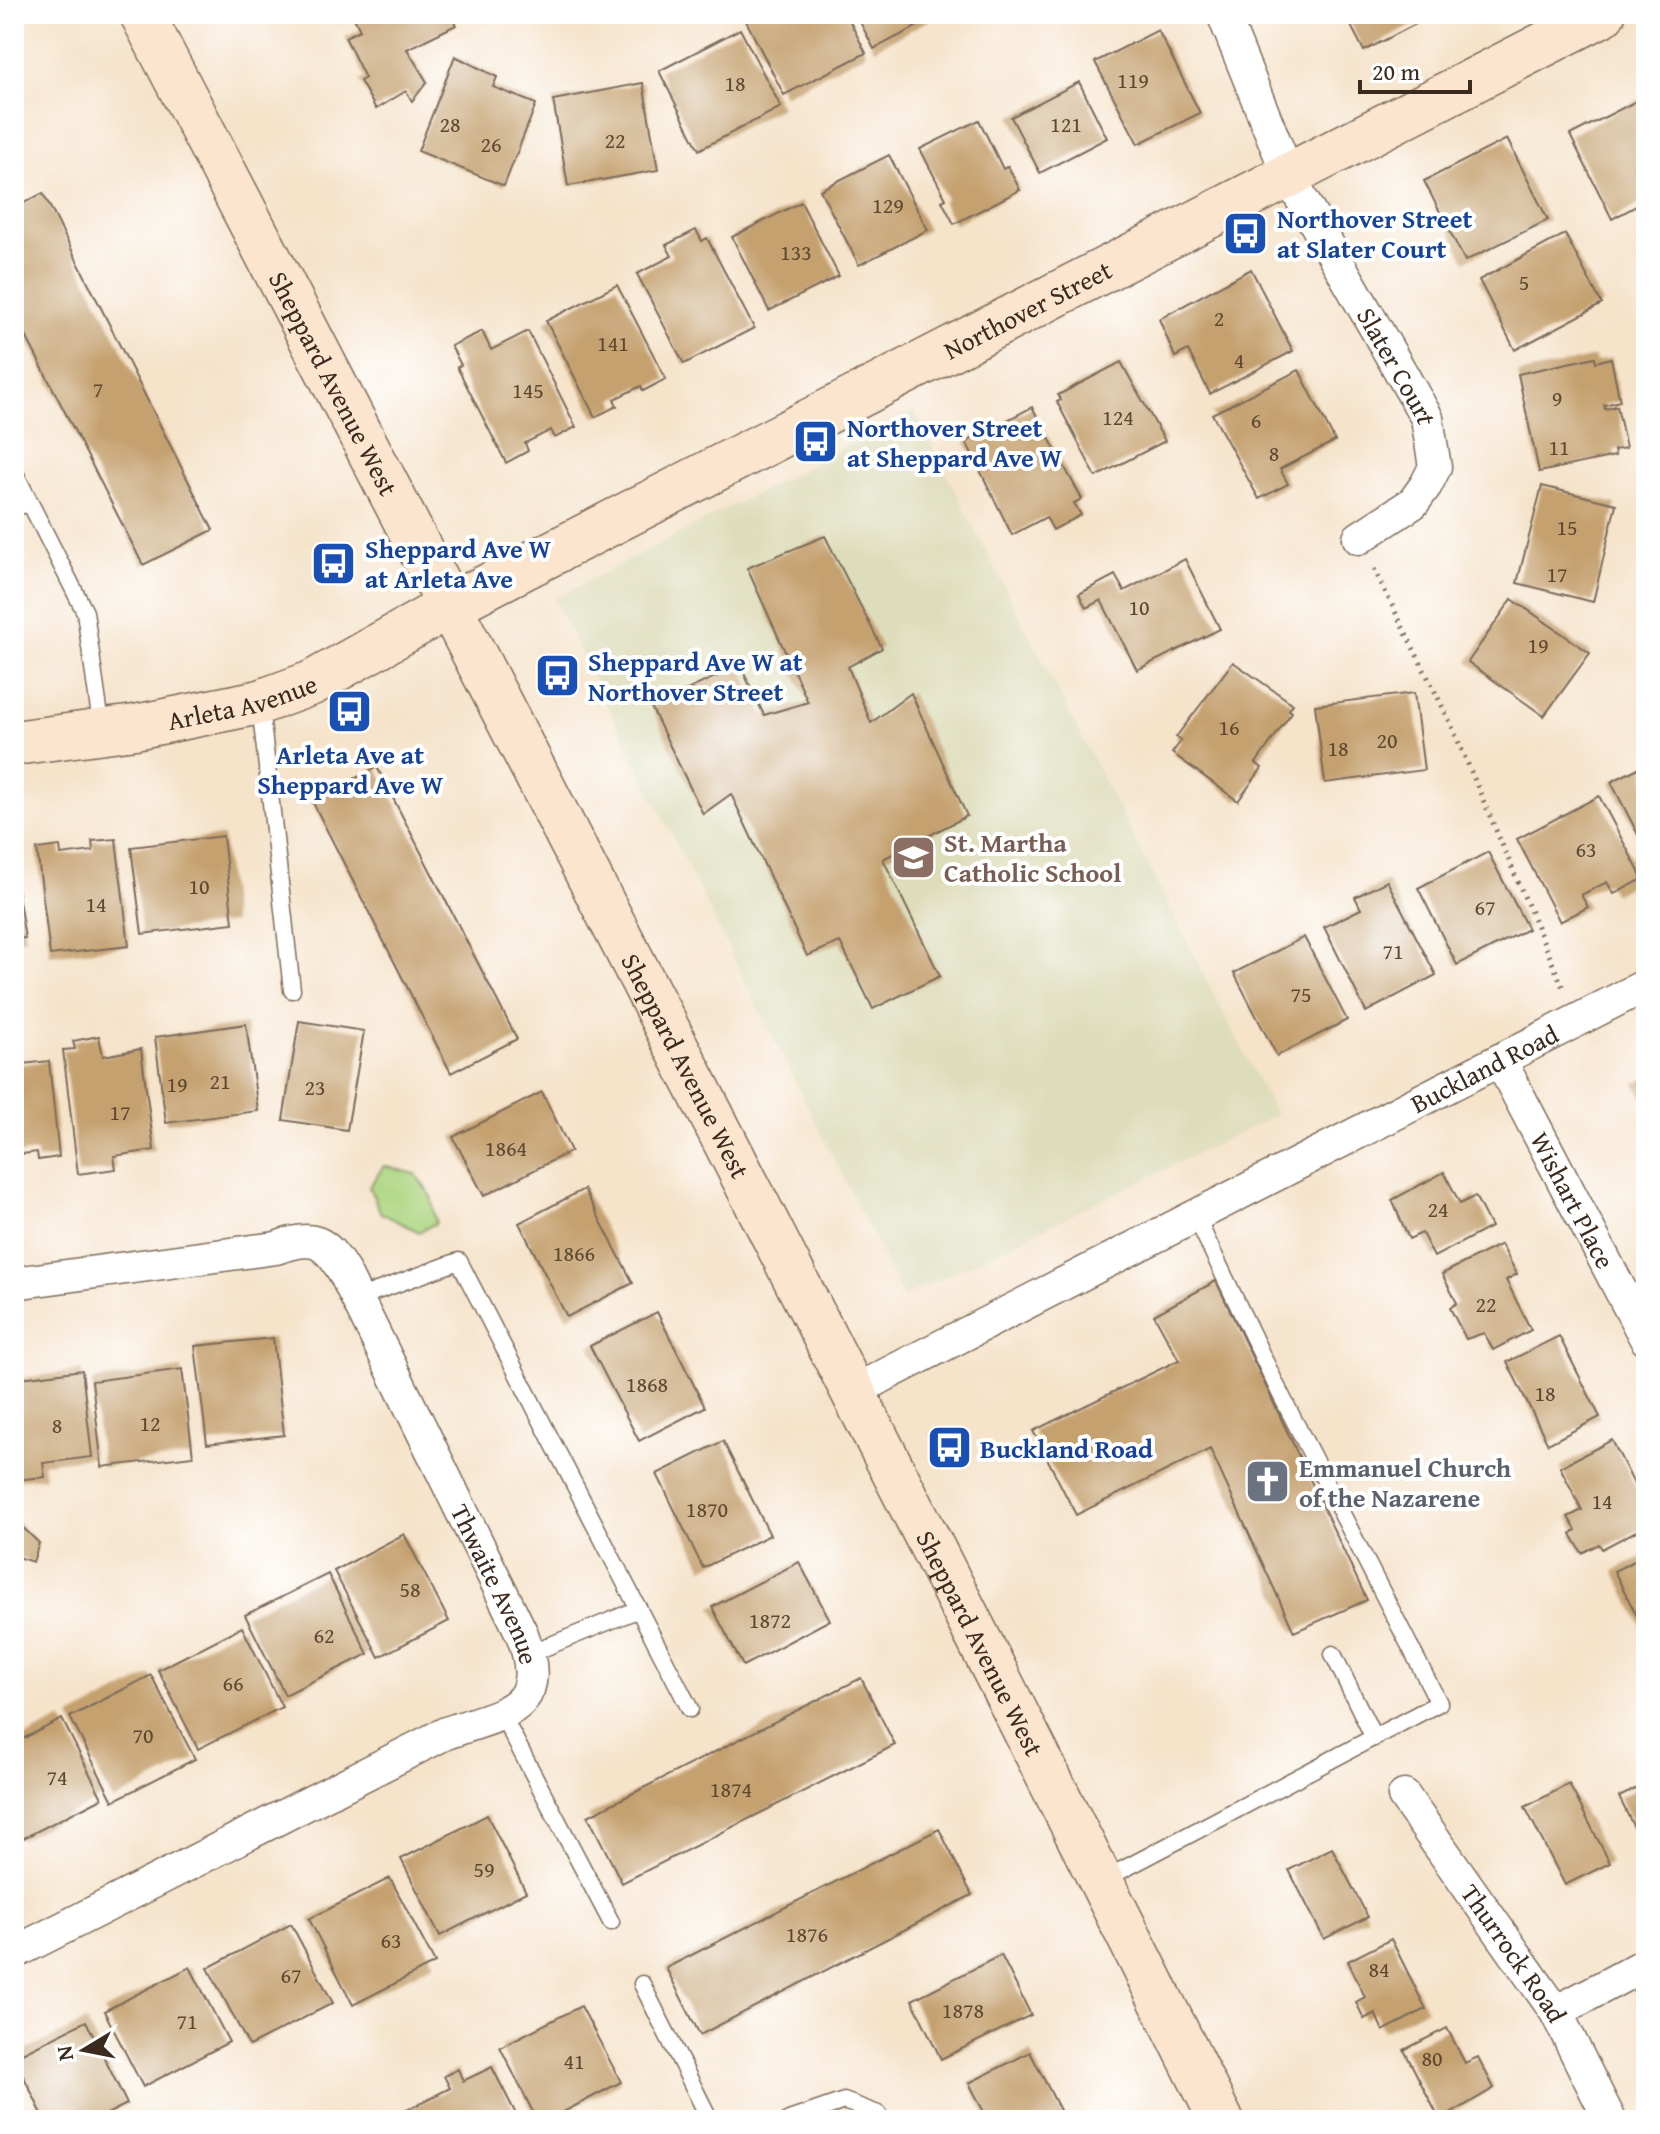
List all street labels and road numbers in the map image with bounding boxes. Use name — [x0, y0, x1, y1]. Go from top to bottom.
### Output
street label: Northover Street — [936, 250, 1118, 369]
street label: Sheppard Avenue West — [259, 264, 408, 502]
street label: Slater Court — [1348, 300, 1447, 427]
street label: Arleta Avenue — [164, 663, 322, 740]
street label: Sheppard Avenue West — [612, 946, 760, 1185]
street label: Buckland Road — [1403, 1014, 1565, 1122]
street label: Wishart Place — [1521, 1125, 1625, 1275]
street label: Thwaite Avenue — [441, 1497, 549, 1668]
street label: Sheppard Avenue West — [907, 1523, 1054, 1762]
street label: Thurrock Road — [1452, 1876, 1577, 2029]

